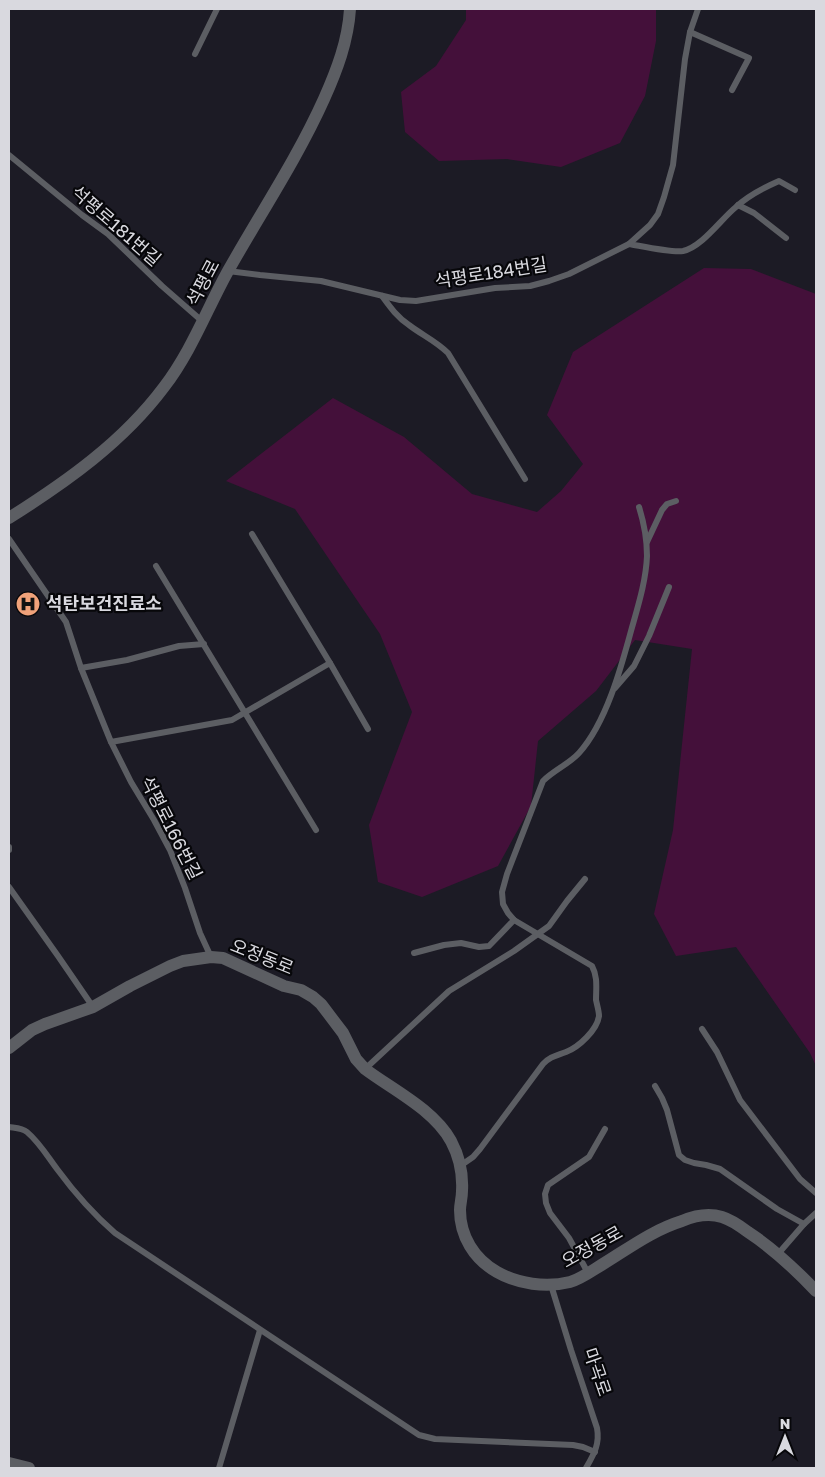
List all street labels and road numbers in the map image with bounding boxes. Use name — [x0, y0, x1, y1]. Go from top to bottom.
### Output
street label: 석평로181번길 — [67, 180, 166, 270]
street label: 석평로184번길 — [433, 252, 549, 292]
street label: 석평로 — [181, 255, 223, 310]
street label: 석평로166번길 — [136, 772, 207, 883]
street label: 오정동로 — [228, 933, 297, 979]
street label: 오정동로 — [557, 1220, 626, 1272]
street label: 마곡로 — [579, 1345, 616, 1399]

